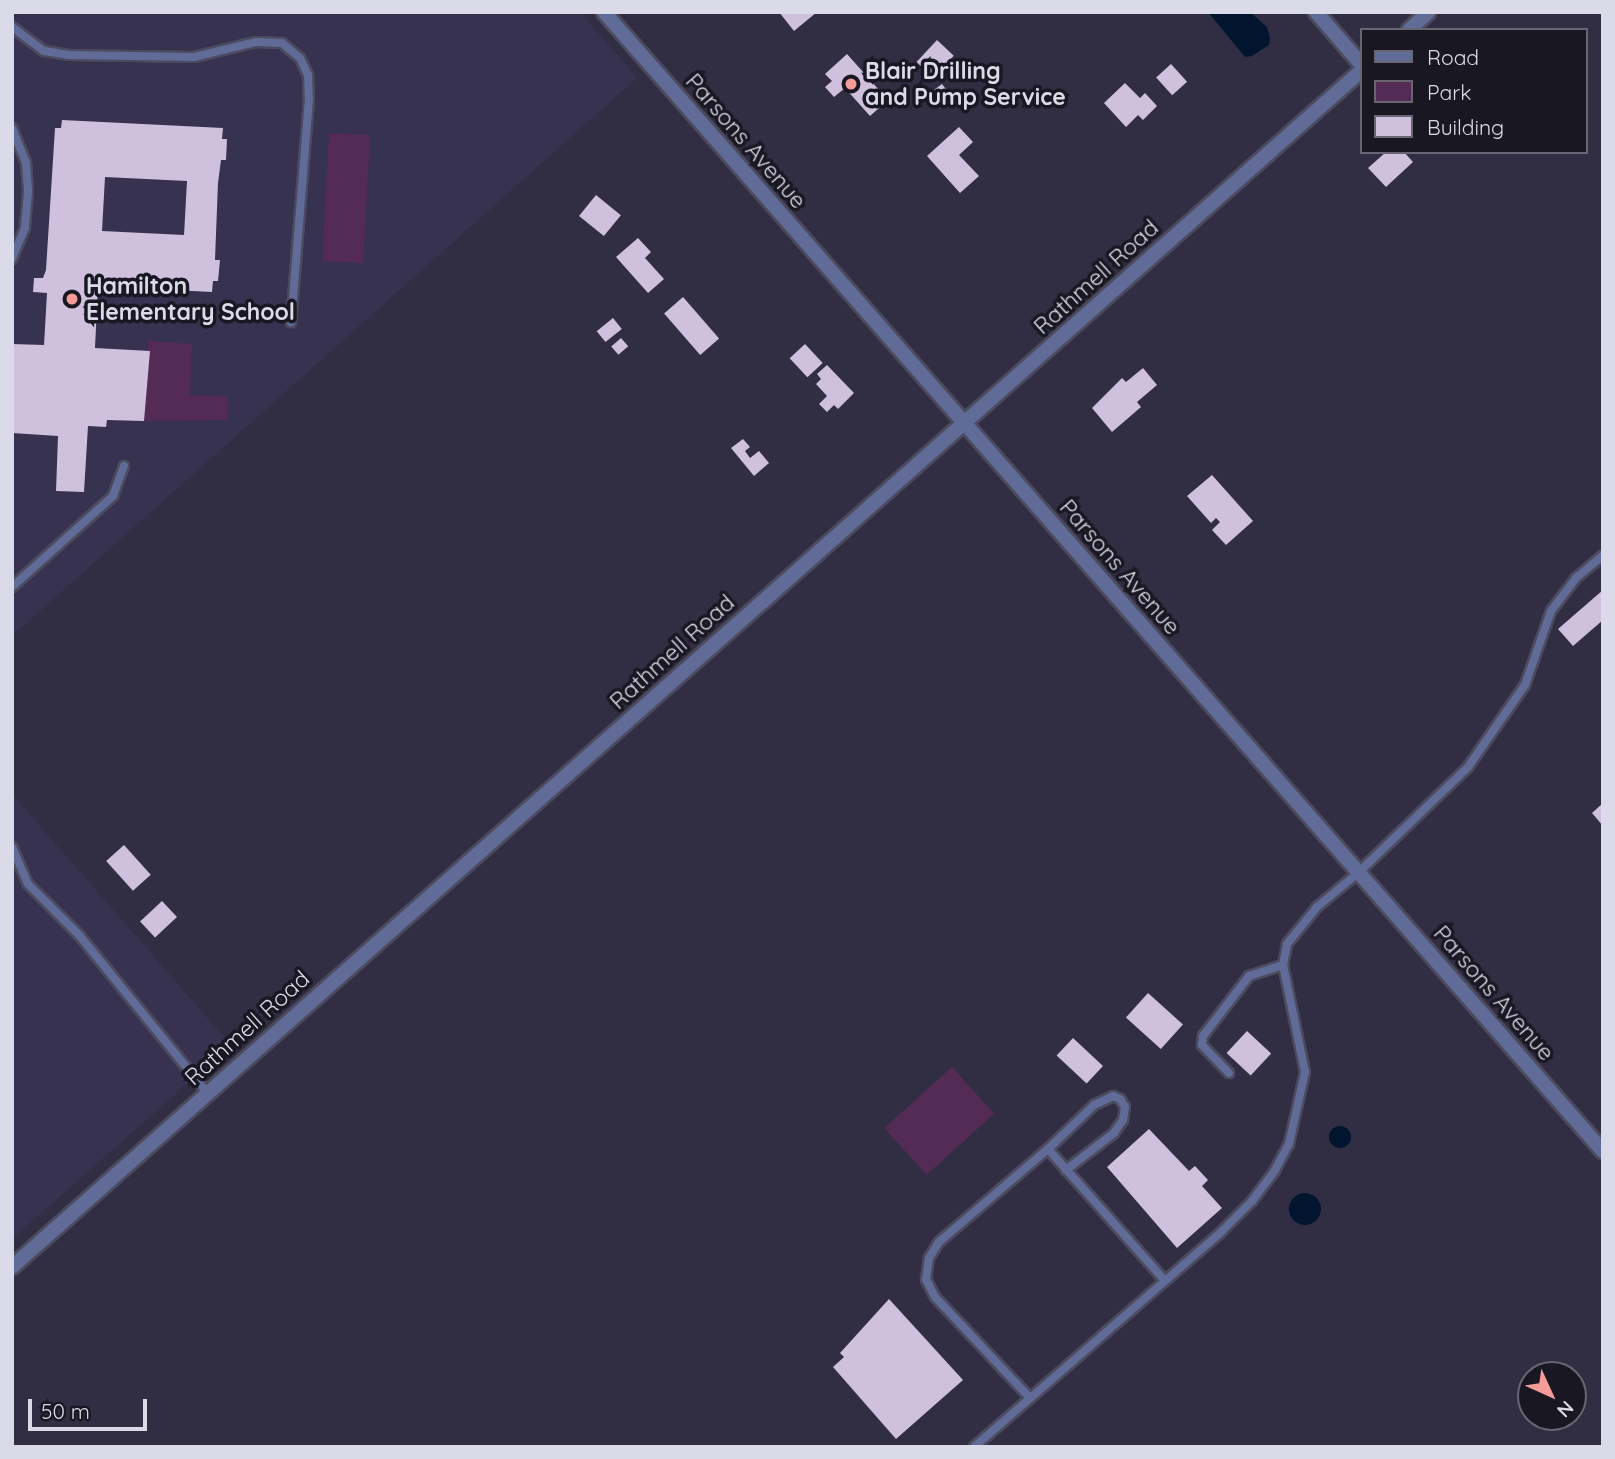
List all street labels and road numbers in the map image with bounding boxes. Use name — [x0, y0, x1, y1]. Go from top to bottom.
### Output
street label: Parsons Avenue — [680, 68, 812, 214]
street label: Rathmell Road — [1028, 214, 1164, 340]
street label: Parsons Avenue — [1054, 494, 1186, 640]
street label: Rathmell Road — [604, 589, 740, 715]
street label: Parsons Avenue — [1428, 920, 1560, 1066]
street label: Rathmell Road — [179, 965, 315, 1091]

